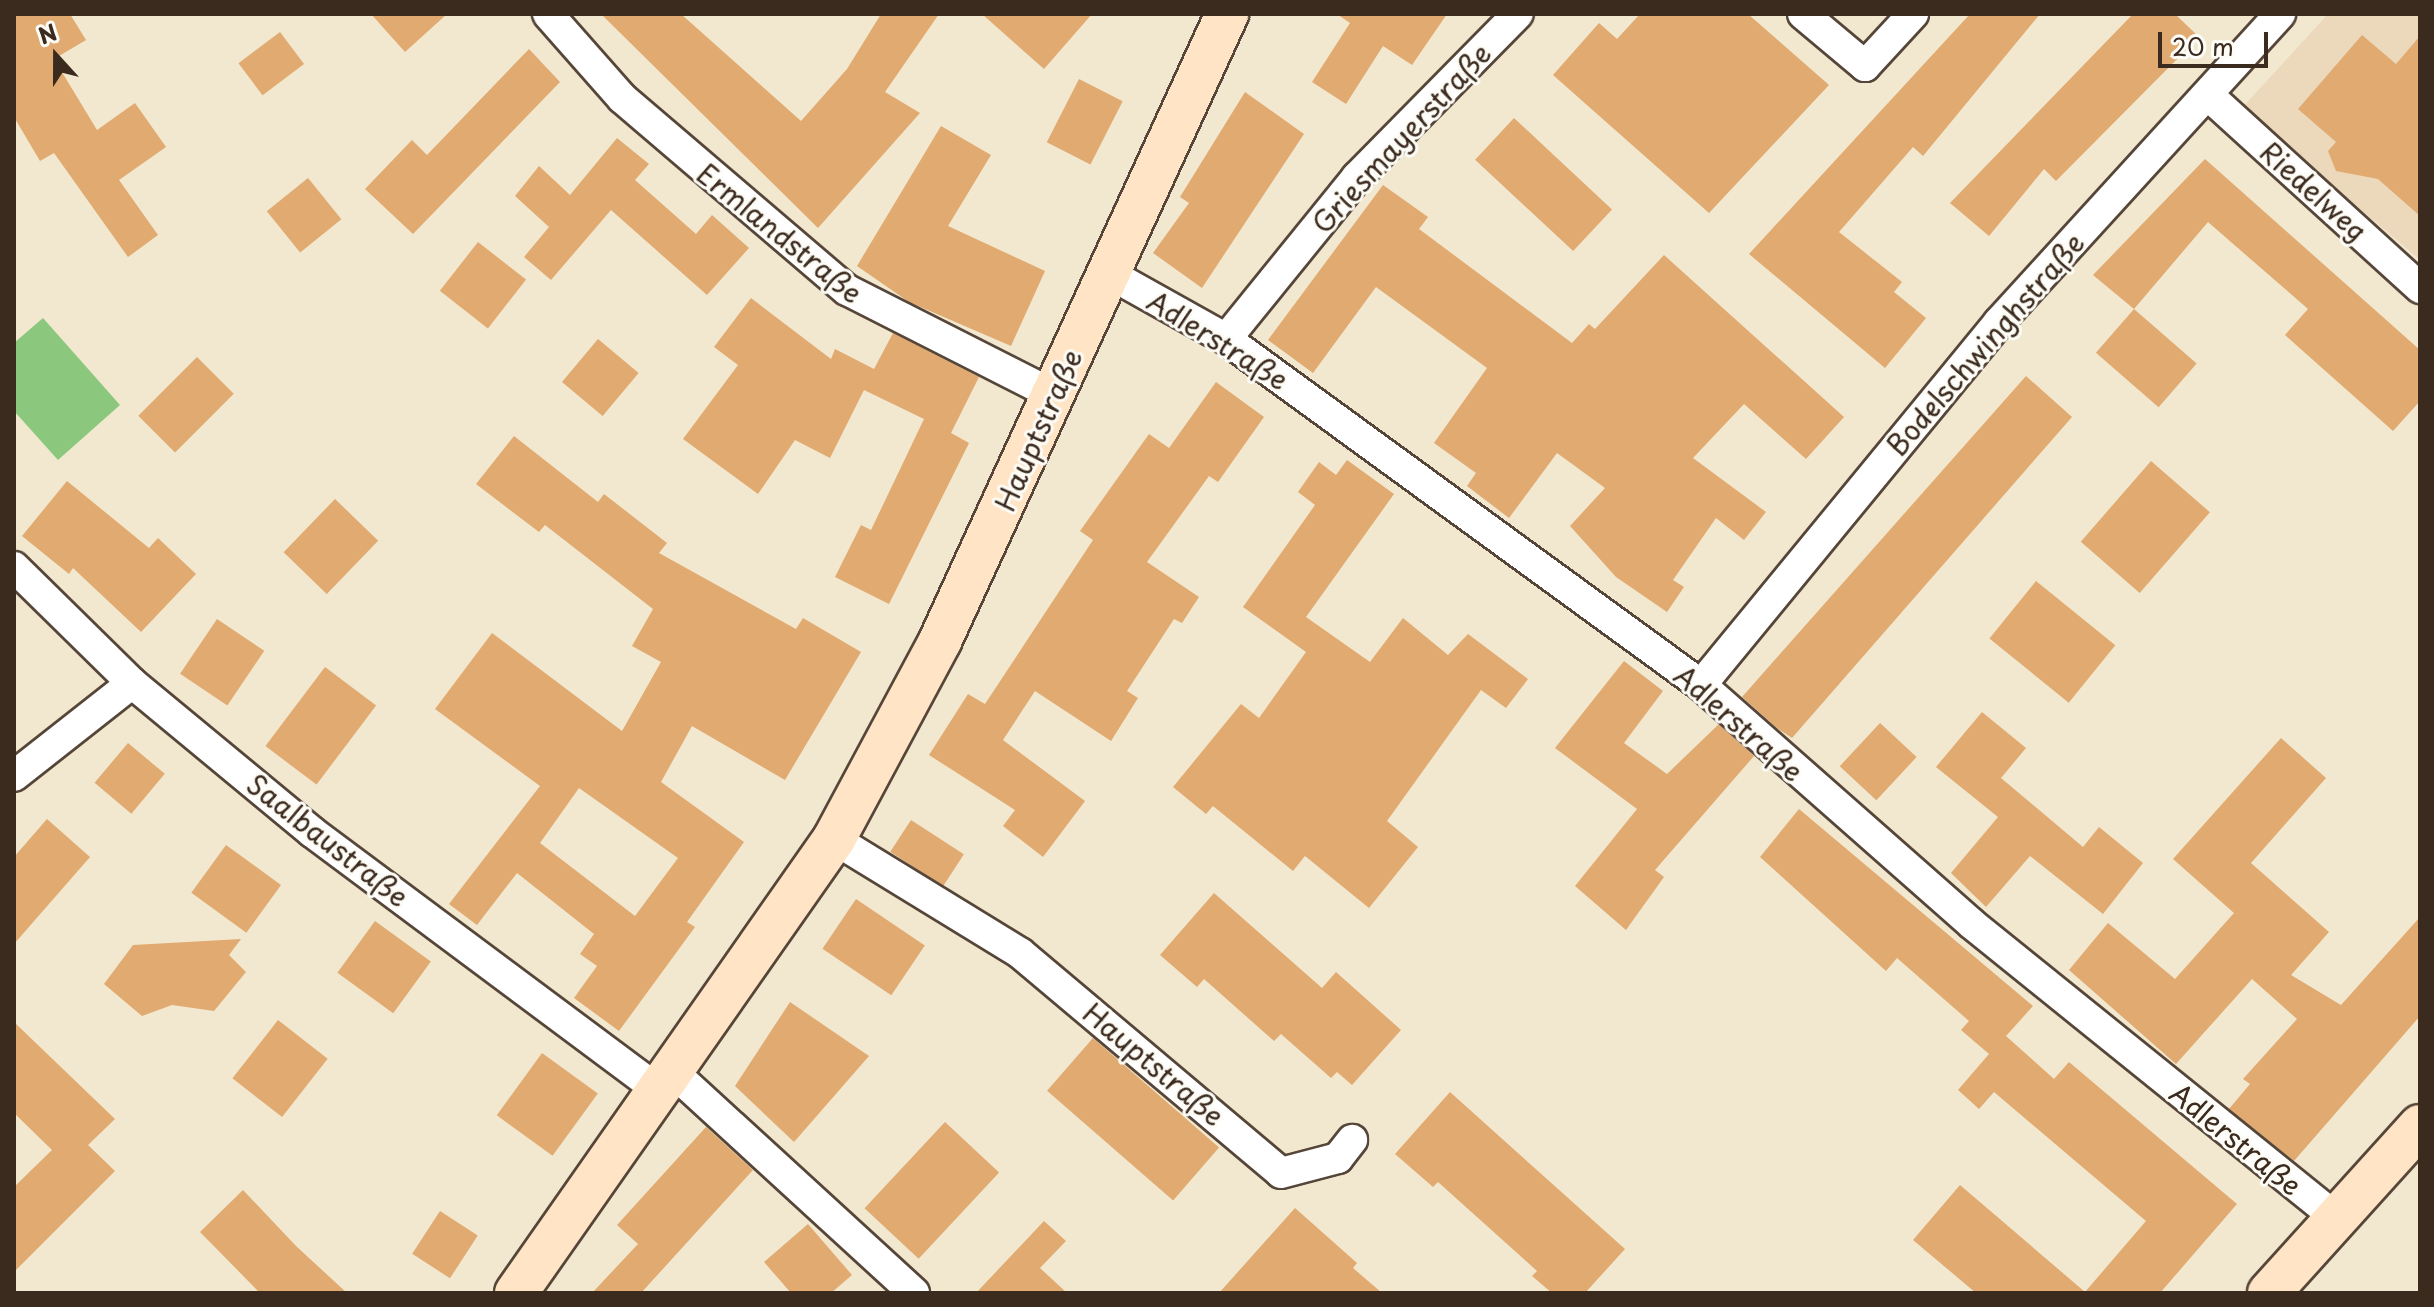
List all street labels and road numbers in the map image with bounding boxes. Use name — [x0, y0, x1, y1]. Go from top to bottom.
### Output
street label: Griesmayerstraße — [1305, 36, 1497, 240]
street label: Riedelweg — [2254, 134, 2374, 248]
street label: Ermlandstraße — [691, 156, 869, 310]
street label: Bodelschwinghstraße — [1879, 226, 2091, 462]
street label: Adlerstraße — [1141, 283, 1295, 397]
street label: Hauptstraße — [987, 344, 1089, 516]
street label: Adlerstraße — [1668, 658, 1810, 788]
street label: Saalbaustraße — [241, 767, 415, 913]
street label: Hauptstraße — [1077, 995, 1231, 1133]
street label: Adlerstraße — [2163, 1076, 2309, 1202]

